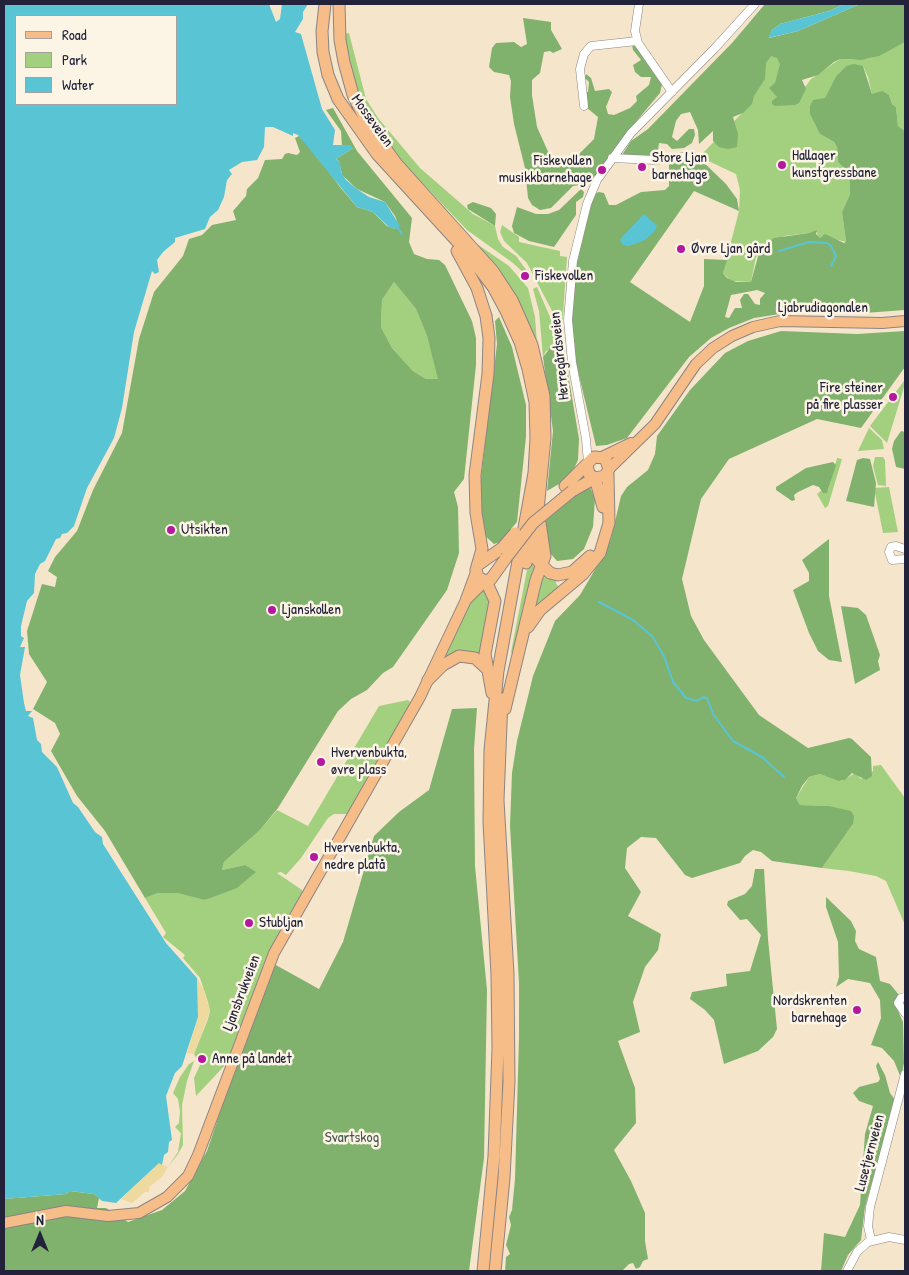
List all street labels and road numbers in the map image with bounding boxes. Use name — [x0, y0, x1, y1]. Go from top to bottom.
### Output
street label: Mosseveien — [347, 91, 397, 151]
street label: Ljabrudiagonalen — [778, 299, 868, 317]
street label: Herregårdsveien — [546, 311, 574, 401]
street label: Ljansbrukveien — [219, 953, 265, 1033]
street label: Lusetjernveien — [851, 1113, 889, 1193]

